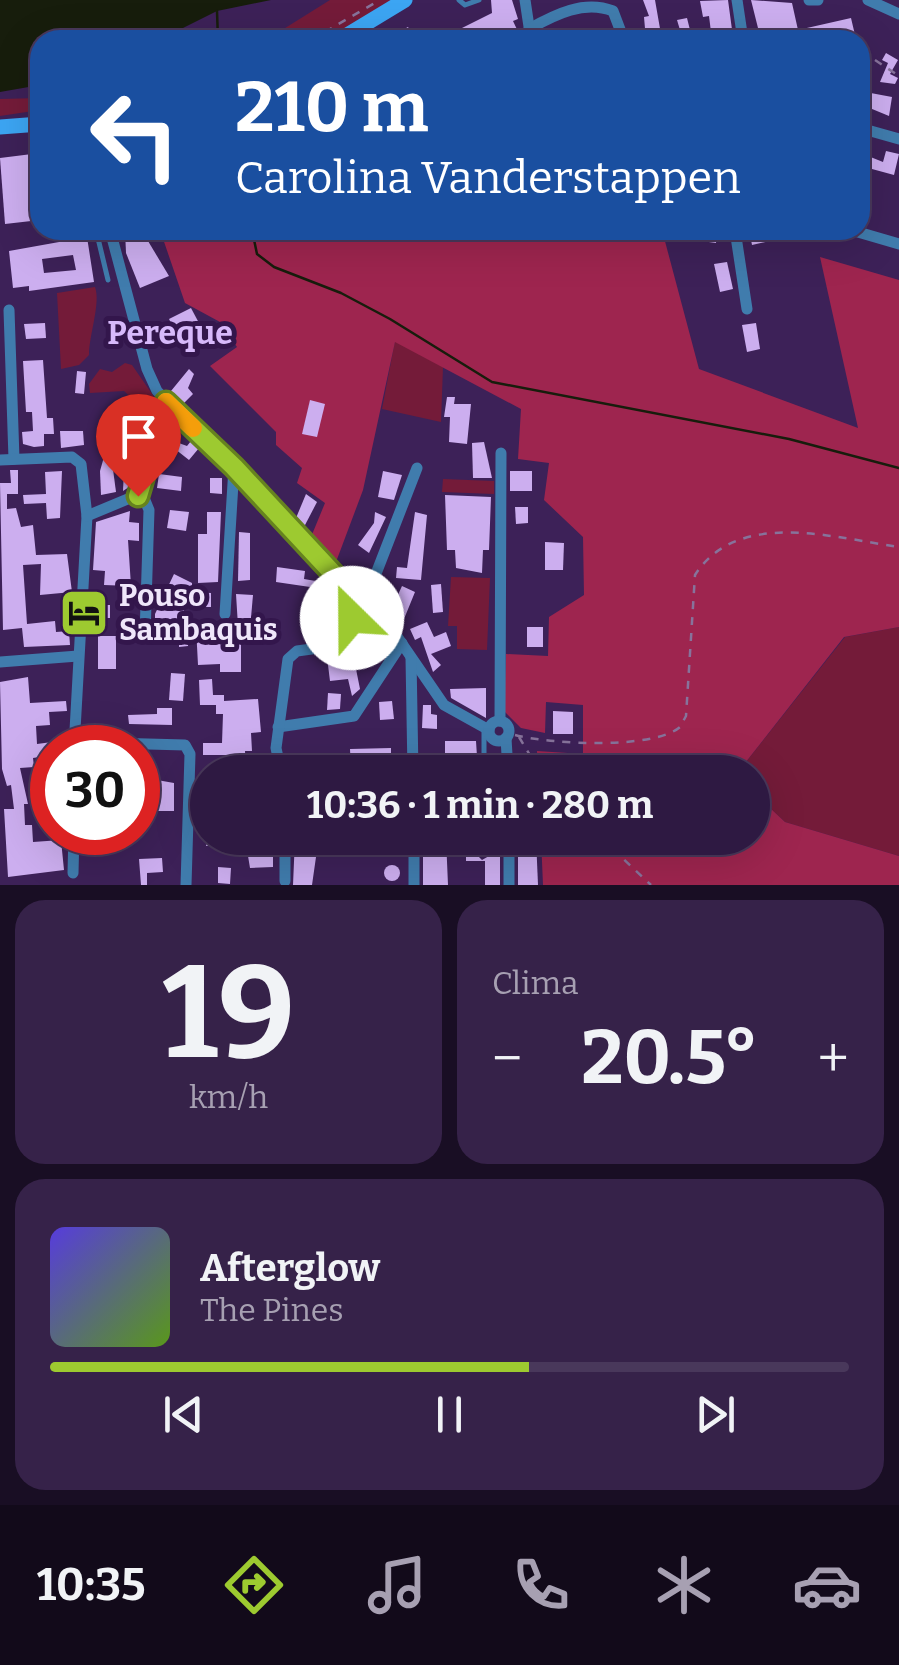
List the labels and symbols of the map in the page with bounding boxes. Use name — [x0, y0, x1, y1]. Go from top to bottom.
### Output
district label: Pereque — [107, 314, 233, 352]
pin — [96, 394, 181, 497]
position arrow — [300, 566, 404, 670]
place label: Pouso Sambaquis — [119, 578, 277, 648]
hotel icon: Pouso Sambaquis — [58, 587, 110, 639]
speed limit sign: 30 — [30, 725, 160, 855]

